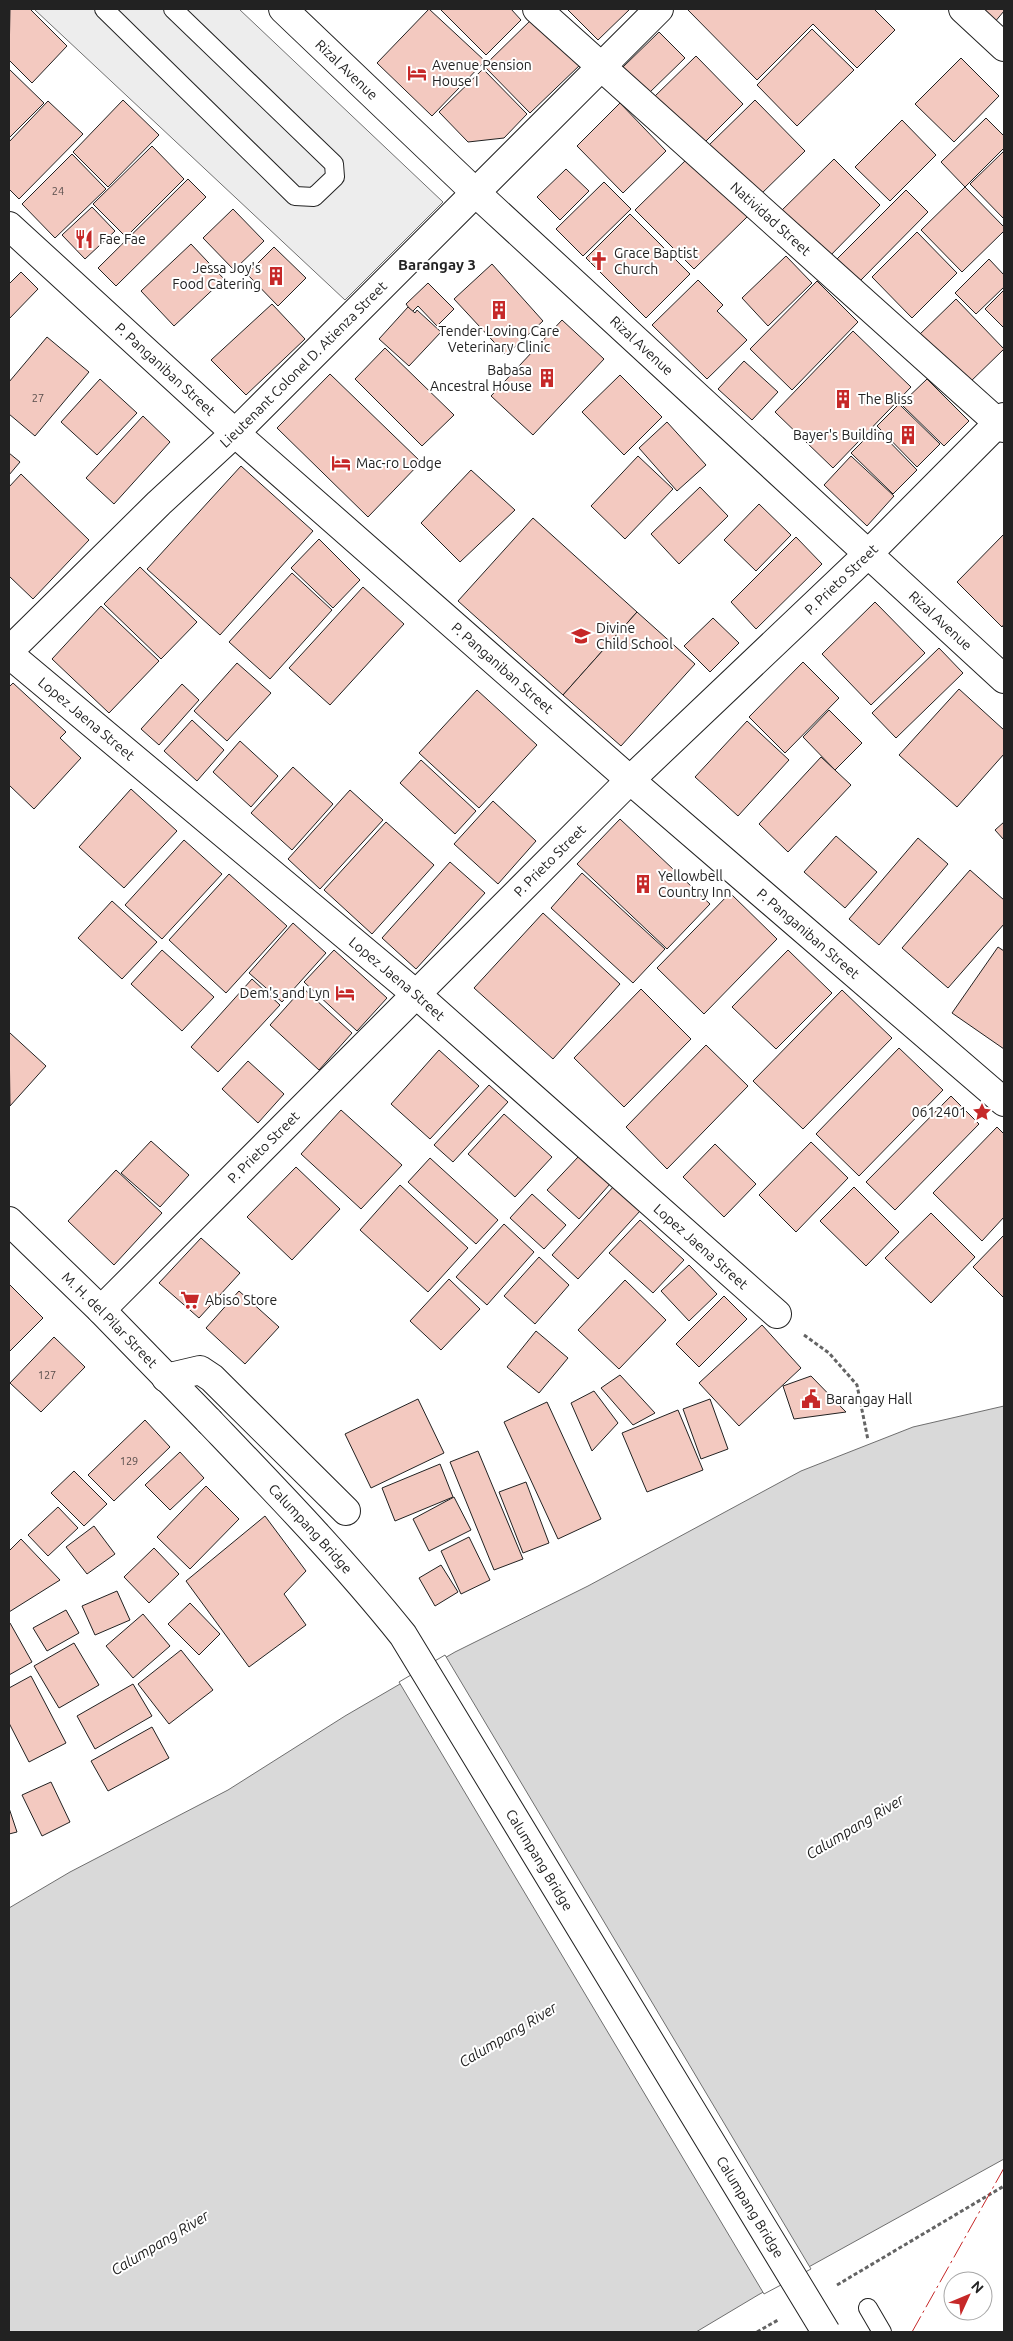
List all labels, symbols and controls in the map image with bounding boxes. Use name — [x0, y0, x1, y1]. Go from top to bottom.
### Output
street label: Rizal Avenue — [312, 36, 381, 103]
place label: Avenue Pension House I — [432, 57, 532, 89]
hotel icon: Avenue Pension House I — [406, 62, 428, 84]
street label: Natividad Street — [727, 179, 814, 259]
house number: 24 — [52, 185, 64, 197]
restaurant icon: Fae Fae — [73, 228, 95, 250]
place label: Fae Fae — [99, 231, 146, 247]
place label: Grace Baptist Church — [614, 245, 698, 277]
church icon: Grace Baptist Church — [588, 250, 610, 272]
district label: Barangay 3 — [398, 256, 476, 273]
place label: Jessa Joy's Food Catering — [172, 260, 261, 292]
building icon: Jessa Joy's Food Catering — [265, 265, 287, 287]
street label: Lieutenant Colonel D. Atienza Street — [217, 278, 390, 451]
building icon: Tender Loving Care Veterinary Clinic — [488, 299, 510, 321]
street label: Rizal Avenue — [607, 313, 677, 379]
street label: P. Panganiban Street — [112, 319, 219, 419]
place label: Tender Loving Care Veterinary Clinic — [439, 323, 559, 355]
place label: Babasa Ancestral House — [430, 362, 532, 394]
building icon: Babasa Ancestral House — [536, 367, 558, 389]
building icon: The Bliss — [832, 388, 854, 410]
place label: The Bliss — [858, 391, 913, 407]
house number: 27 — [32, 392, 44, 404]
building icon: Bayer's Building — [897, 424, 919, 446]
place label: Bayer's Building — [793, 427, 893, 443]
hotel icon: Mac-ro Lodge — [330, 452, 352, 474]
place label: Mac-ro Lodge — [356, 455, 442, 471]
street label: P. Prieto Street — [801, 541, 881, 618]
street label: Rizal Avenue — [906, 588, 975, 654]
street label: P. Panganiban Street — [448, 619, 557, 717]
place label: Divine Child School — [596, 620, 673, 652]
school or university icon: Divine Child School — [570, 625, 592, 647]
street label: Lopez Jaena Street — [35, 674, 138, 764]
street label: P. Prieto Street — [510, 821, 589, 900]
place label: Yellowbell Country Inn — [658, 868, 731, 900]
building icon: Yellowbell Country Inn — [632, 873, 654, 895]
street label: P. Panganiban Street — [754, 885, 863, 982]
street label: Lopez Jaena Street — [346, 934, 448, 1024]
hotel icon: Dem's and Lyn — [334, 982, 356, 1004]
place label: Dem's and Lyn — [240, 985, 330, 1001]
place icon: 0612401 — [971, 1101, 993, 1123]
place label: 0612401 — [912, 1104, 967, 1120]
street label: P. Prieto Street — [224, 1108, 303, 1186]
street label: Lopez Jaena Street — [651, 1201, 752, 1293]
street label: M. H. del Pilar Street — [59, 1269, 161, 1371]
supermarket icon: Abiso Store — [179, 1289, 201, 1311]
place label: Abiso Store — [205, 1292, 277, 1308]
house number: 127 — [38, 1369, 56, 1381]
public building icon: Barangay Hall — [800, 1388, 822, 1410]
place label: Barangay Hall — [826, 1391, 912, 1407]
house number: 129 — [120, 1455, 138, 1467]
street label: Calumpang Bridge — [265, 1481, 356, 1577]
water label: Calumpang River — [803, 1790, 908, 1863]
street label: Calumpang Bridge — [503, 1806, 576, 1914]
water label: Calumpang River — [456, 1998, 561, 2071]
street label: Calumpang Bridge — [713, 2153, 787, 2261]
water label: Calumpang River — [108, 2206, 213, 2279]
north arrow — [943, 2271, 993, 2321]
text: N — [968, 2278, 987, 2296]

